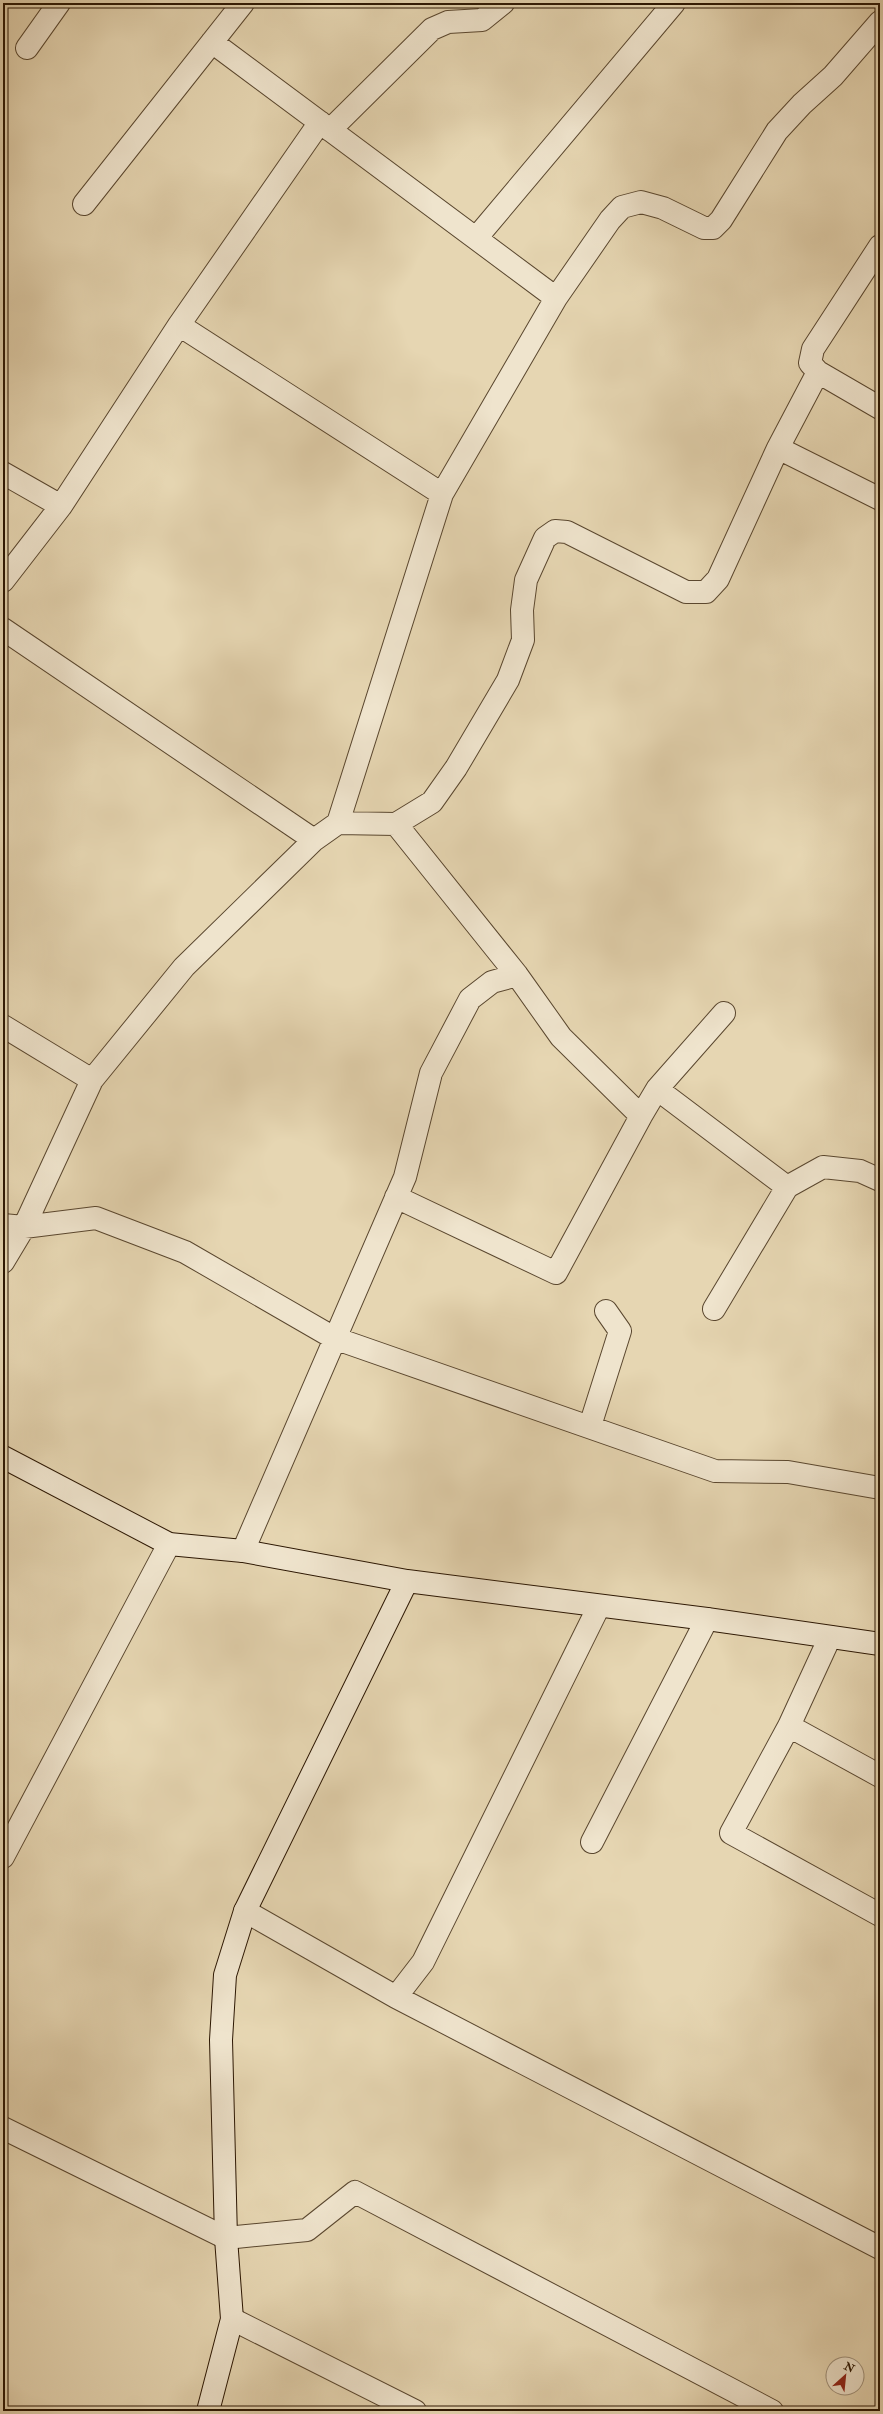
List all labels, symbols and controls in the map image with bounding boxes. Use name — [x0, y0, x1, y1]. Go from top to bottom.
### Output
north arrow — [825, 2356, 865, 2396]
text: N — [841, 2359, 858, 2376]

